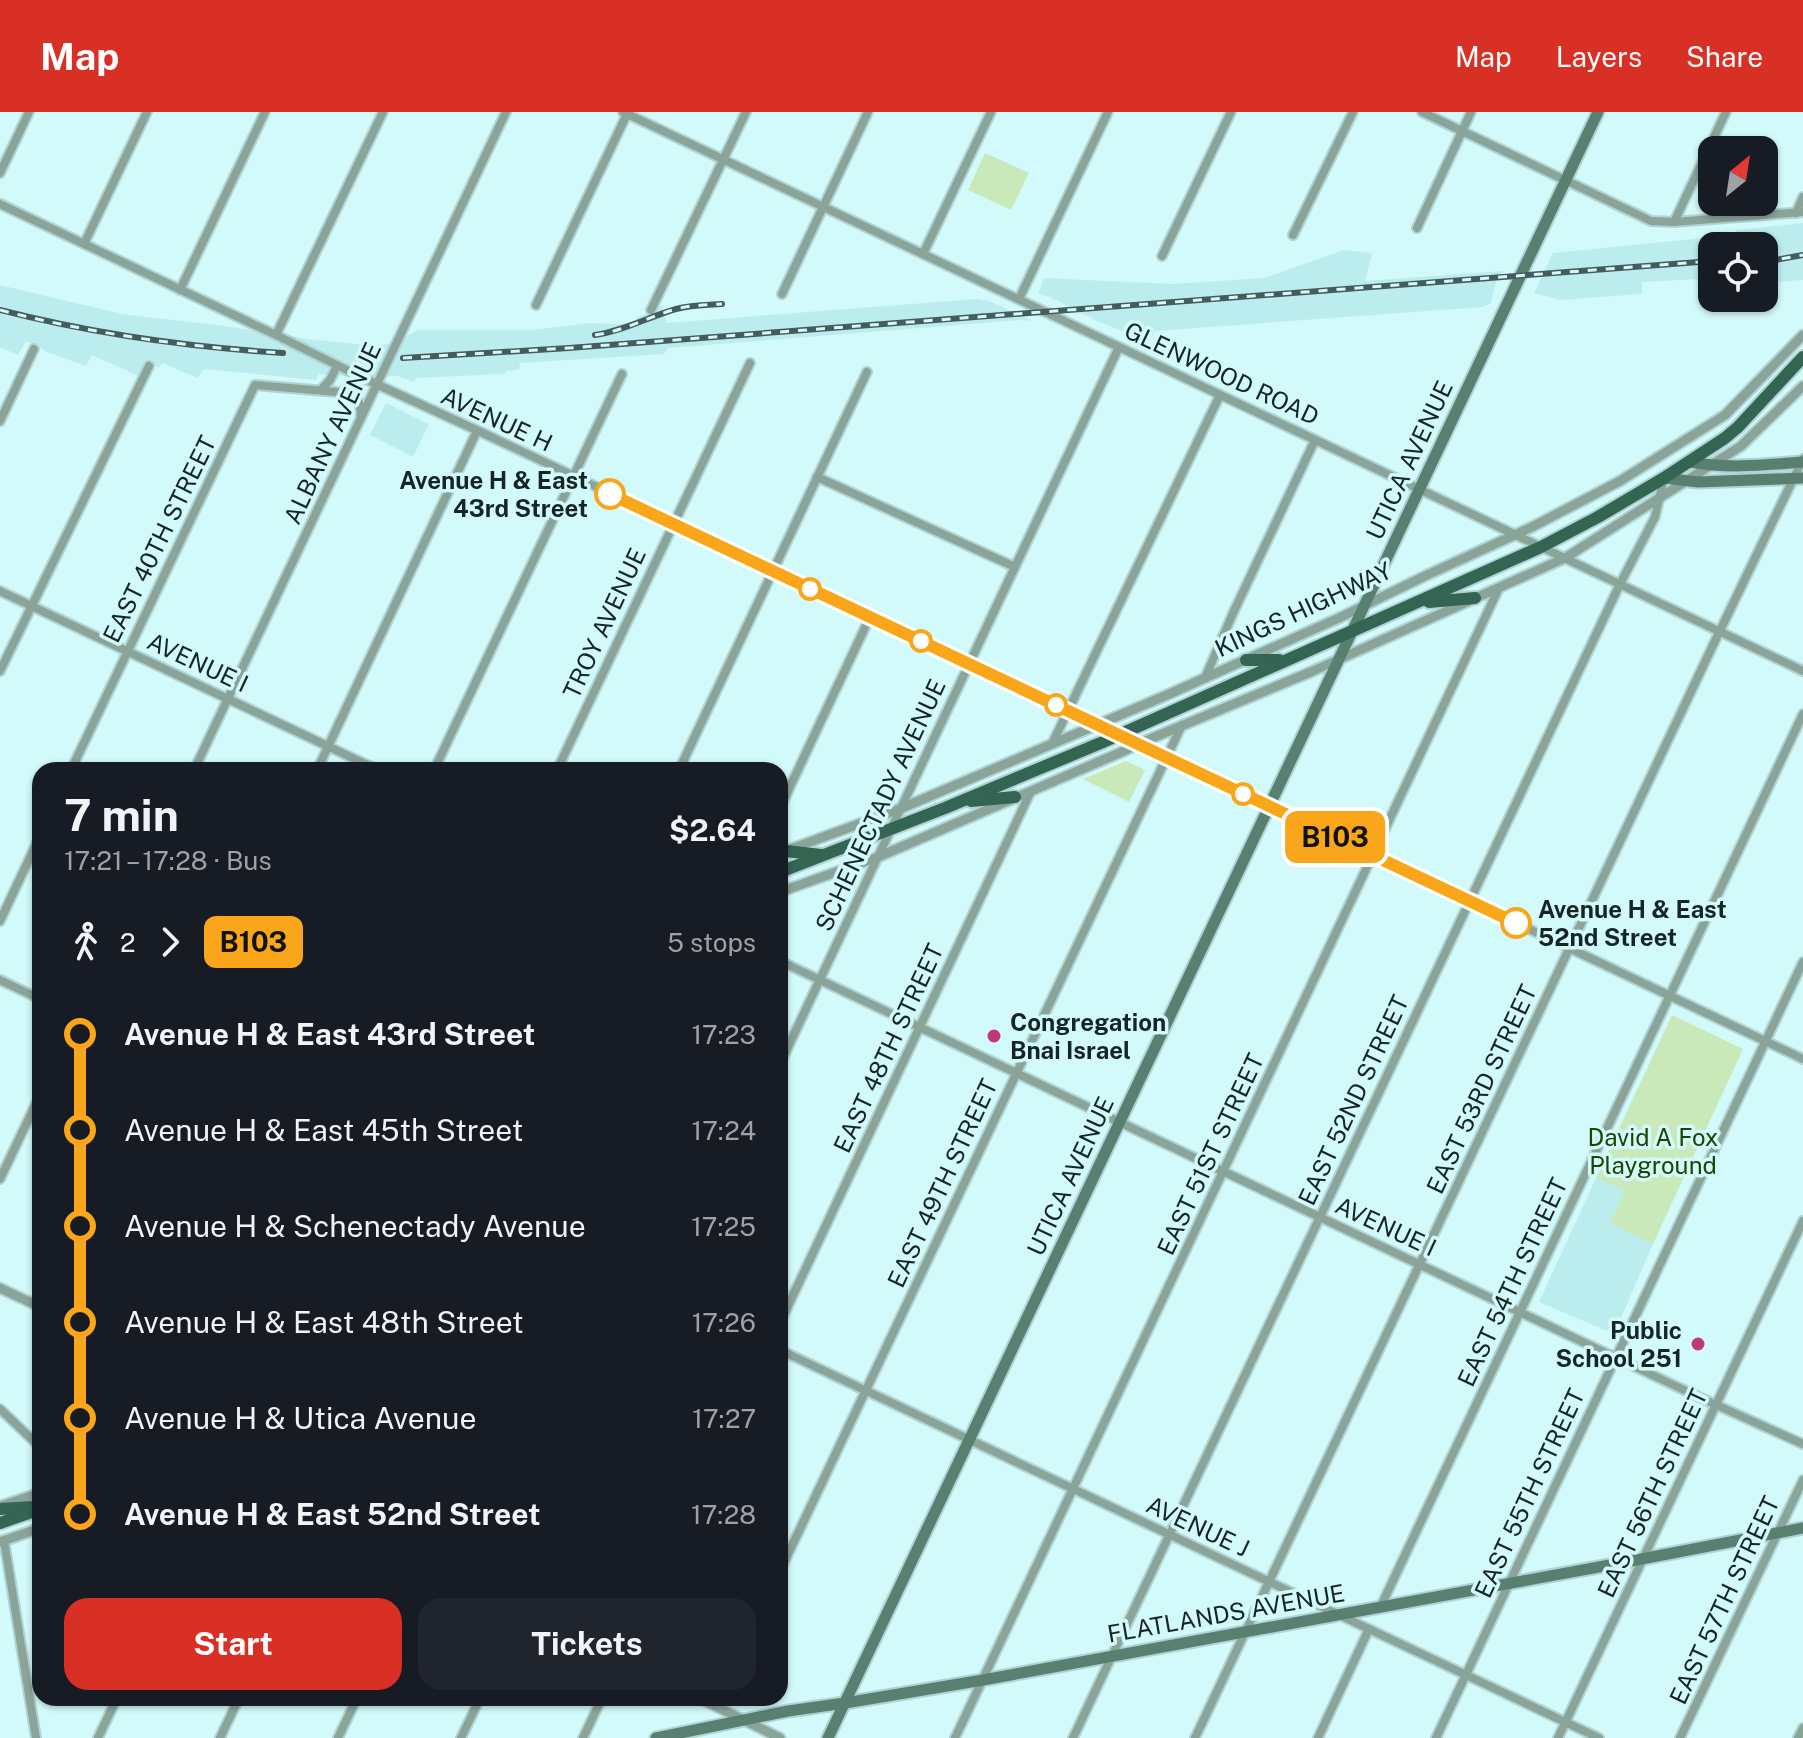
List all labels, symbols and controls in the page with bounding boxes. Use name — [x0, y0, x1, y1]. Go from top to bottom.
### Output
text: Map — [40, 34, 119, 79]
text: Map — [1455, 40, 1512, 73]
text: Layers — [1556, 40, 1642, 73]
text: Share — [1686, 40, 1763, 73]
north arrow — [1698, 136, 1778, 216]
map controls — [1698, 136, 1778, 312]
button: locate — [1698, 232, 1778, 312]
street label: GLENWOOD ROAD — [1120, 316, 1324, 430]
street label: ALBANY AVENUE — [278, 338, 386, 528]
street label: UTICA AVENUE — [1360, 376, 1458, 544]
street label: AVENUE H — [437, 381, 557, 457]
street label: EAST 40TH STREET — [97, 431, 221, 647]
place label: Avenue H & East 43rd Street — [399, 466, 588, 522]
marker: Avenue H & East 43rd Street — [595, 479, 625, 509]
street label: TROY AVENUE — [557, 543, 651, 703]
street label: KINGS HIGHWAY — [1210, 556, 1396, 662]
unlabelled marker — [799, 578, 821, 600]
street label: AVENUE I — [143, 627, 253, 697]
unlabelled marker — [910, 630, 932, 652]
street label: SCHENECTADY AVENUE — [809, 675, 951, 935]
unlabelled marker — [1045, 694, 1067, 716]
unlabelled marker — [1232, 783, 1254, 805]
text: 7 min — [64, 789, 179, 841]
line badge: B103 — [1279, 811, 1391, 863]
text: $2.64 — [669, 812, 756, 848]
text: B103 — [1301, 820, 1369, 853]
text: 17:21 – 17:28 · Bus — [64, 845, 272, 876]
place label: Avenue H & East 52nd Street — [1538, 895, 1727, 951]
marker: Avenue H & East 52nd Street — [1501, 908, 1531, 938]
icon: walk — [64, 920, 108, 964]
icon: forward — [148, 920, 192, 964]
text: B103 — [220, 925, 287, 958]
text: 2 — [120, 927, 136, 958]
text: 5 stops — [667, 927, 756, 958]
street label: EAST 48TH STREET — [827, 939, 949, 1157]
street label: EAST 53RD STREET — [1420, 980, 1542, 1198]
street label: EAST 52ND STREET — [1292, 991, 1414, 1209]
place label: Congregation Bnai Israel — [1010, 1008, 1166, 1064]
text: Avenue H & East 43rd Street — [124, 1016, 535, 1052]
text: 17:23 — [692, 1019, 756, 1050]
marker: Congregation Bnai Israel — [985, 1027, 1003, 1045]
street label: EAST 51ST STREET — [1151, 1049, 1269, 1259]
street label: EAST 49TH STREET — [881, 1074, 1003, 1292]
street label: UTICA AVENUE — [1021, 1092, 1119, 1260]
text: Avenue H & East 45th Street — [124, 1112, 523, 1148]
text: 17:24 — [692, 1115, 756, 1146]
park label: David A Fox Playground — [1588, 1123, 1718, 1179]
street label: EAST 54TH STREET — [1451, 1173, 1573, 1391]
street label: AVENUE I — [1331, 1191, 1441, 1261]
text: Avenue H & Schenectady Avenue — [124, 1208, 586, 1244]
text: 17:25 — [691, 1211, 756, 1242]
text: Avenue H & East 48th Street — [124, 1304, 524, 1340]
text: 17:26 — [692, 1307, 756, 1338]
place label: Public School 251 — [1556, 1316, 1682, 1372]
marker: Public School 251 — [1689, 1335, 1707, 1353]
street label: EAST 55TH STREET — [1468, 1384, 1590, 1602]
street label: EAST 56TH STREET — [1591, 1384, 1713, 1602]
text: Avenue H & Utica Avenue — [124, 1400, 476, 1436]
text: 17:27 — [692, 1403, 756, 1434]
street label: AVENUE J — [1142, 1490, 1254, 1562]
street label: EAST 57TH STREET — [1664, 1492, 1784, 1708]
text: Avenue H & East 52nd Street — [124, 1496, 541, 1532]
text: 17:28 — [691, 1499, 756, 1530]
street label: FLATLANDS AVENUE — [1105, 1578, 1347, 1648]
button: Start — [64, 1598, 402, 1690]
button: Tickets — [418, 1598, 756, 1690]

